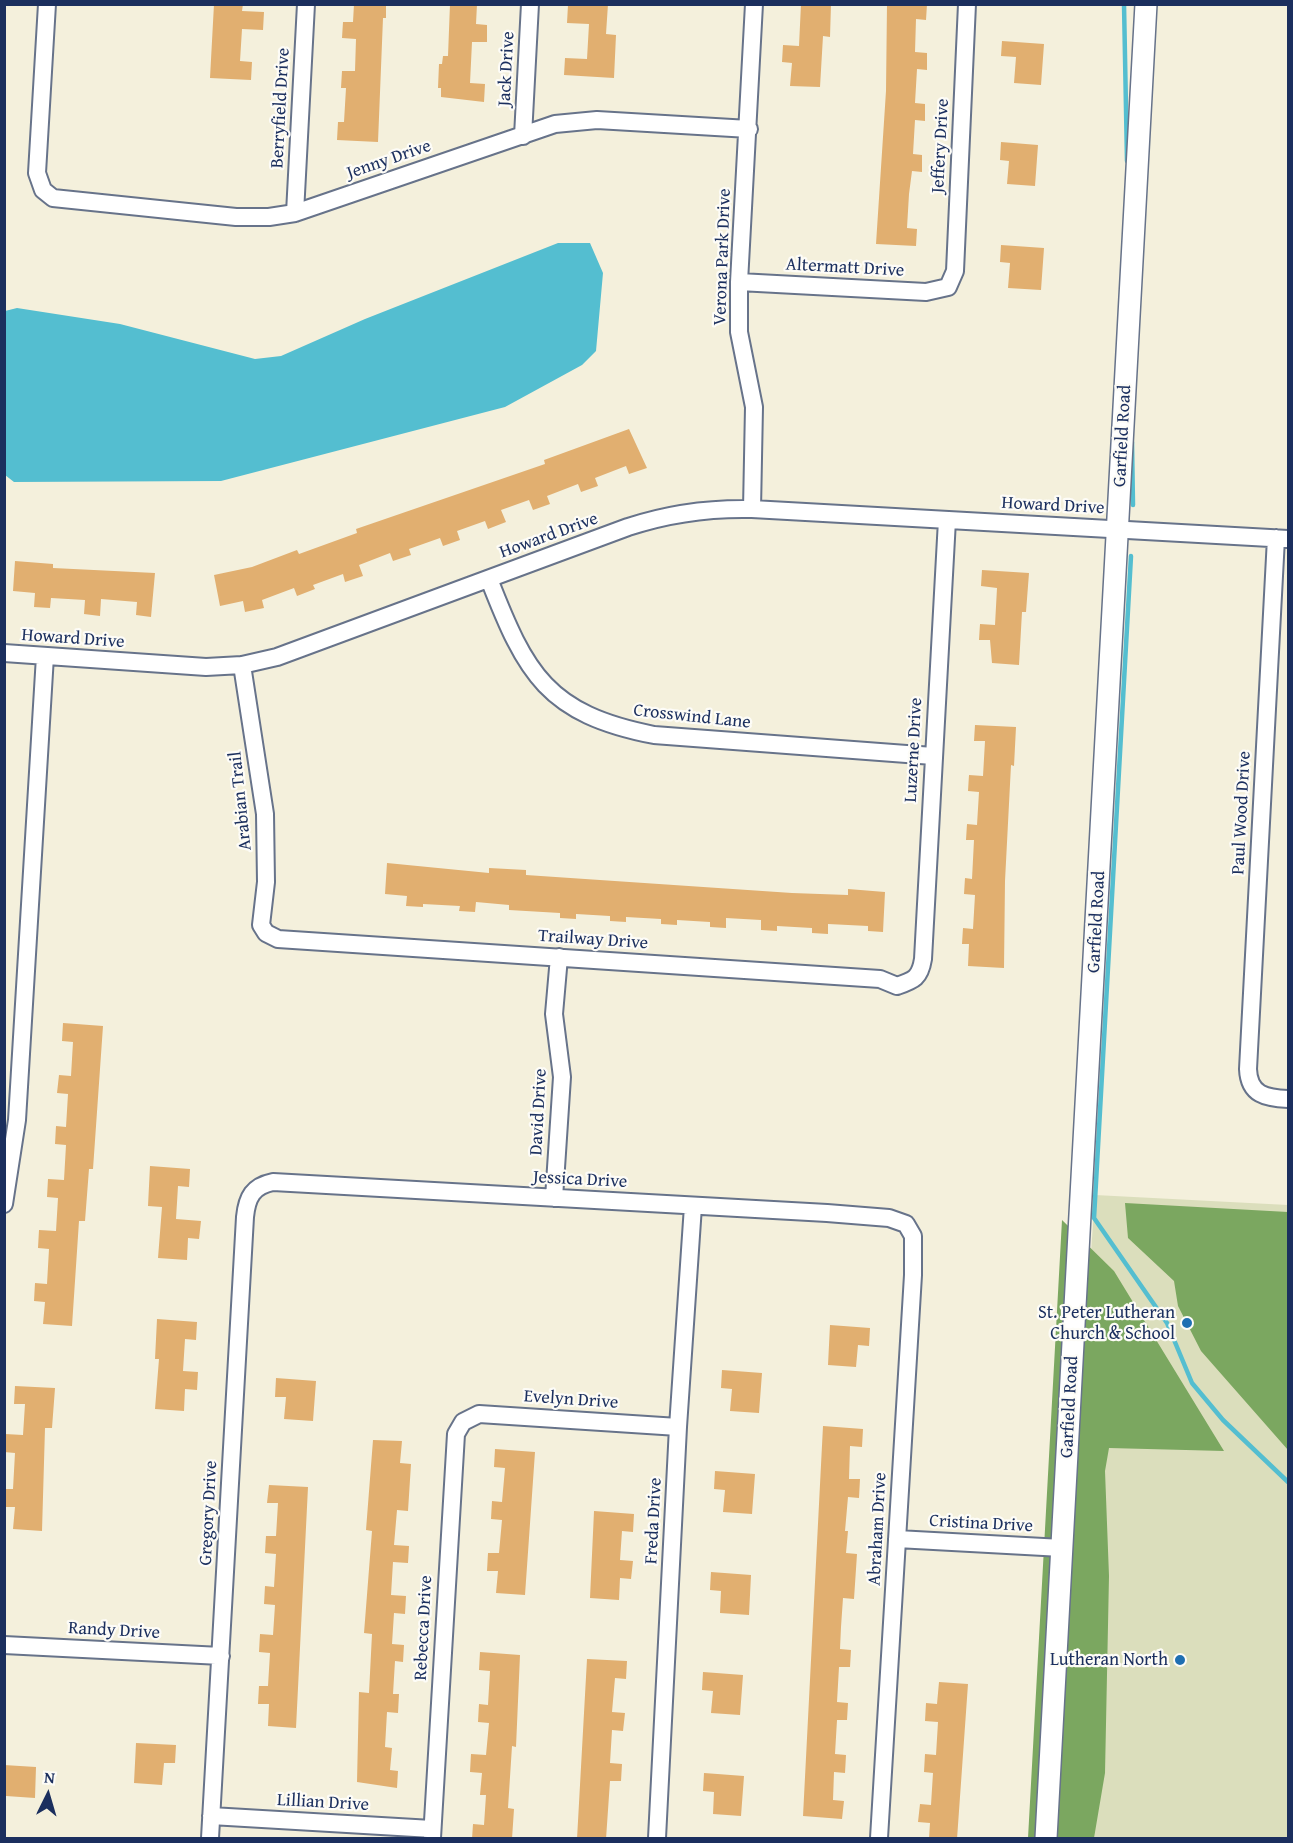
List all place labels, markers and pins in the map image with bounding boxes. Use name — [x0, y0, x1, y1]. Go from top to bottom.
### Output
place label: St. Peter Lutheran Church & School — [1038, 1302, 1175, 1344]
marker: St. Peter Lutheran Church & School — [1180, 1316, 1194, 1330]
place label: Lutheran North — [1050, 1649, 1168, 1671]
marker: Lutheran North — [1173, 1653, 1187, 1667]

